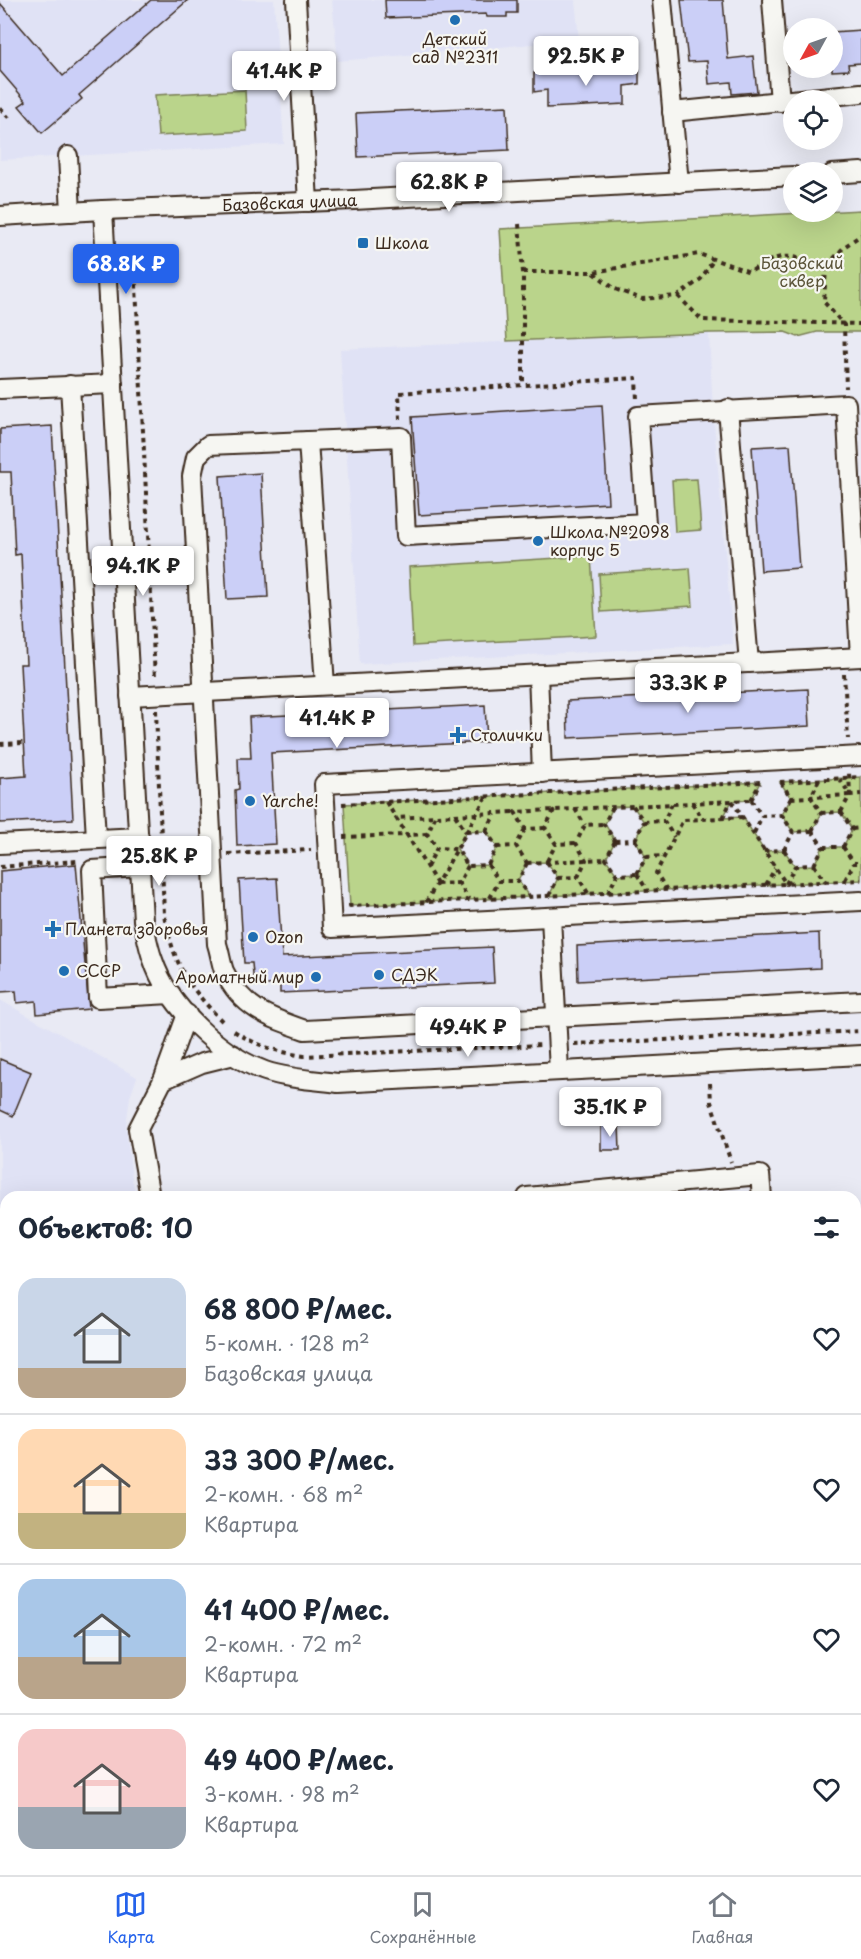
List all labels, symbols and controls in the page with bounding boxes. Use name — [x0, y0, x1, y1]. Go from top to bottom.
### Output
marker: Детский сад №2311 — [448, 13, 462, 27]
north arrow — [783, 18, 843, 78]
map controls — [783, 18, 843, 222]
place label: Детский сад №2311 — [412, 26, 498, 68]
pin: 92.5K ₽ — [531, 36, 641, 87]
text: 92.5K ₽ — [548, 40, 624, 70]
pin: 41.4K ₽ — [229, 51, 339, 102]
text: 41.4K ₽ — [246, 55, 322, 85]
button: locate — [783, 90, 843, 150]
pin: 62.8K ₽ — [394, 162, 504, 213]
button: layers — [783, 162, 843, 222]
text: 62.8K ₽ — [410, 166, 488, 196]
street label: Базовская улица — [222, 187, 358, 216]
place label: Школа — [375, 230, 429, 254]
marker: Школа — [356, 236, 370, 250]
pin: 68.8K ₽ — [71, 244, 181, 295]
text: 68.8K ₽ — [87, 248, 165, 278]
park label: Базовский сквер — [761, 250, 843, 292]
place label: Школа №2098 корпус 5 — [550, 519, 670, 561]
marker: Школа №2098 корпус 5 — [531, 534, 545, 548]
pin: 94.1K ₽ — [88, 546, 198, 597]
text: 94.1K ₽ — [106, 550, 180, 580]
pin: 33.3K ₽ — [633, 663, 743, 714]
text: 33.3K ₽ — [649, 667, 727, 697]
pin: 41.4K ₽ — [282, 698, 392, 749]
text: 41.4K ₽ — [299, 702, 375, 732]
place label: Столички — [470, 722, 543, 746]
marker: Столички — [451, 728, 465, 742]
place label: Yarche! — [262, 788, 319, 812]
marker: Yarche! — [243, 794, 257, 808]
pin: 25.8K ₽ — [104, 836, 214, 887]
text: 25.8K ₽ — [120, 840, 198, 870]
place label: Планета здоровья — [65, 916, 209, 940]
marker: Планета здоровья — [46, 922, 60, 936]
place label: Ozon — [265, 924, 303, 948]
marker: Ozon — [246, 930, 260, 944]
place label: СССР — [76, 958, 121, 982]
place label: СДЭК — [391, 962, 438, 986]
marker: СССР — [57, 964, 71, 978]
place label: Ароматный мир — [175, 964, 304, 988]
marker: СДЭК — [372, 968, 386, 982]
marker: Ароматный мир — [309, 970, 323, 984]
pin: 49.4K ₽ — [413, 1007, 523, 1058]
text: 49.4K ₽ — [429, 1011, 507, 1041]
pin: 35.1K ₽ — [555, 1087, 665, 1138]
text: 35.1K ₽ — [573, 1091, 647, 1121]
text: Объектов: 10 — [18, 1208, 193, 1247]
icon: filters — [810, 1211, 843, 1244]
text: 68 800 ₽/мес. — [204, 1289, 393, 1328]
icon: home — [66, 1302, 138, 1374]
icon: heart — [810, 1322, 843, 1355]
text: 5-комн. · 128 m² — [204, 1328, 370, 1358]
text: Базовская улица — [204, 1358, 372, 1388]
text: 33 300 ₽/мес. — [204, 1440, 395, 1479]
icon: home — [66, 1453, 138, 1525]
icon: heart — [810, 1473, 843, 1506]
text: 2-комн. · 68 m² — [204, 1479, 363, 1509]
text: Квартира — [204, 1509, 298, 1539]
text: 41 400 ₽/мес. — [204, 1590, 390, 1629]
icon: home — [66, 1603, 138, 1675]
icon: heart — [810, 1623, 843, 1656]
text: 2-комн. · 72 m² — [204, 1629, 362, 1659]
text: Квартира — [204, 1659, 298, 1689]
text: 49 400 ₽/мес. — [204, 1740, 394, 1779]
icon: home — [66, 1753, 138, 1825]
icon: heart — [810, 1773, 843, 1806]
text: 3-комн. · 98 m² — [204, 1779, 360, 1809]
text: Квартира — [204, 1809, 298, 1839]
tab: Карта — [108, 1888, 154, 1948]
tab: Сохранённые — [370, 1888, 476, 1948]
tab: Главная — [692, 1888, 753, 1948]

